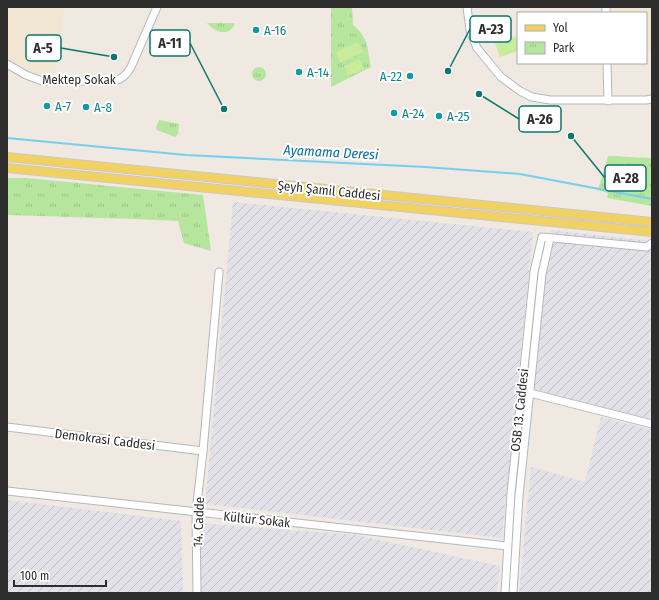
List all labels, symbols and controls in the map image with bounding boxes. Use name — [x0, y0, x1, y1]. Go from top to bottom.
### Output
legend — [517, 12, 647, 64]
callout: A-23 — [470, 16, 511, 42]
text: A-23 — [477, 21, 504, 38]
text: Yol — [553, 21, 568, 35]
place label: A-16 — [264, 23, 286, 38]
marker: A-16 — [251, 25, 261, 35]
callout: A-11 — [150, 30, 190, 56]
callout: A-5 — [26, 35, 61, 61]
text: A-11 — [157, 35, 182, 52]
text: A-5 — [32, 40, 53, 57]
text: Park — [553, 41, 575, 55]
place label: A-14 — [307, 65, 329, 80]
marker: A-14 — [294, 67, 304, 77]
place label: A-22 — [380, 69, 402, 84]
marker: A-22 — [405, 71, 415, 81]
street label: Mektep Sokak — [42, 72, 117, 87]
place label: A-7 — [55, 99, 71, 114]
place label: A-8 — [94, 100, 112, 115]
marker: A-7 — [42, 101, 52, 111]
marker: A-8 — [81, 102, 91, 112]
place label: A-24 — [402, 106, 424, 121]
callout: A-26 — [519, 106, 561, 132]
marker: A-24 — [389, 108, 399, 118]
place label: A-25 — [447, 109, 469, 124]
marker: A-25 — [434, 111, 444, 121]
text: A-26 — [526, 111, 553, 128]
water label: Ayamama Deresi — [282, 141, 379, 164]
callout: A-28 — [605, 165, 646, 191]
text: A-28 — [612, 170, 640, 187]
street label: Şeyh Şamil Caddesi — [277, 178, 381, 203]
street label: OSB 13. Caddesi — [508, 368, 531, 452]
street label: Demokrasi Caddesi — [54, 426, 156, 453]
street label: 14. Cadde — [190, 497, 207, 547]
street label: Kültür Sokak — [223, 509, 292, 531]
scale bar — [14, 562, 106, 588]
text: 100 m — [20, 569, 49, 583]

